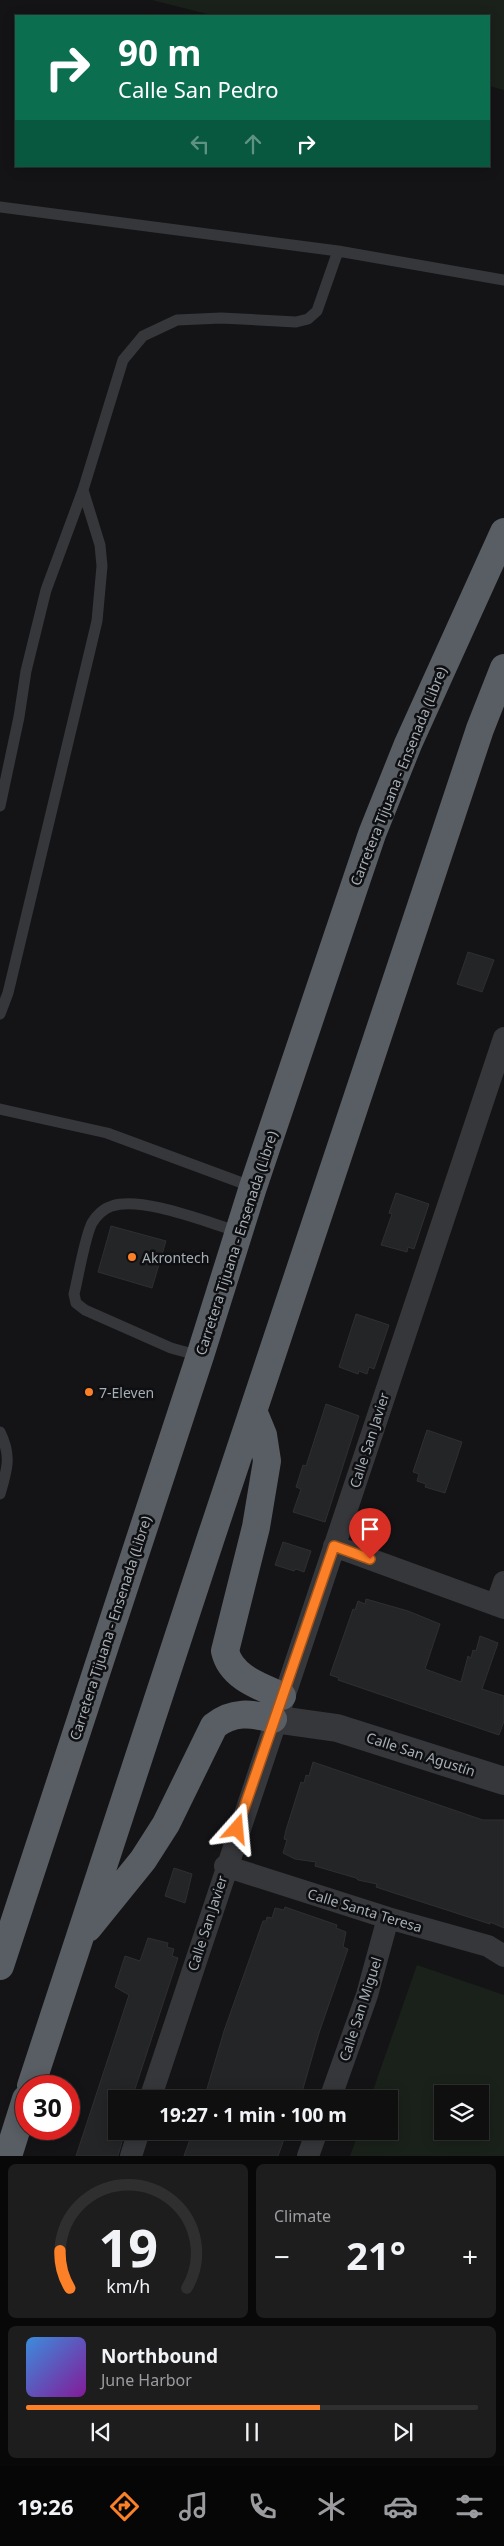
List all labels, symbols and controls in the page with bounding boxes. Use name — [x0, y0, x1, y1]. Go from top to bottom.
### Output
text: 90 m — [118, 29, 201, 76]
icon: right — [35, 35, 100, 100]
text: Calle San Pedro — [118, 74, 279, 104]
icon: left — [186, 130, 214, 158]
icon: ahead — [239, 130, 267, 158]
icon: right — [292, 130, 320, 158]
street label: Carretera Tijuana - Ensenada (Libre) — [345, 664, 451, 888]
street label: Carretera Tijuana - Ensenada (Libre) — [191, 1128, 281, 1358]
place label: Akrontech — [142, 1248, 209, 1267]
marker: Akrontech — [126, 1251, 138, 1263]
place label: 7-Eleven — [99, 1383, 154, 1402]
marker: 7-Eleven — [83, 1386, 95, 1398]
street label: Calle San Javier — [345, 1390, 393, 1490]
pin — [349, 1508, 391, 1559]
street label: Carretera Tijuana - Ensenada (Libre) — [65, 1513, 155, 1743]
icon: arrive — [356, 1515, 384, 1543]
street label: Calle San Agustín — [364, 1727, 478, 1781]
position arrow — [210, 1802, 262, 1854]
street label: Calle San Javier — [183, 1873, 231, 1973]
street label: Calle Santa Teresa — [305, 1884, 425, 1936]
street label: Calle San Miguel — [334, 1955, 386, 2063]
speed limit sign: 30 — [15, 2075, 80, 2140]
map controls — [434, 2085, 489, 2140]
button: layers — [434, 2085, 489, 2140]
text: 19:27 · 1 min · 100 m — [159, 2102, 347, 2128]
text: Climate — [274, 2205, 331, 2227]
text: 19 — [98, 2211, 158, 2282]
text: 21° — [346, 2229, 406, 2281]
text: − — [274, 2237, 290, 2275]
text: + — [462, 2237, 478, 2275]
text: km/h — [106, 2274, 150, 2298]
text: Northbound — [101, 2343, 218, 2369]
text: June Harbor — [101, 2369, 192, 2391]
icon: previous — [87, 2418, 115, 2446]
icon: pause — [238, 2418, 266, 2446]
icon: next — [389, 2418, 417, 2446]
icon: directions — [107, 2489, 142, 2524]
icon: music — [176, 2489, 211, 2524]
icon: phone — [245, 2489, 280, 2524]
icon: climate — [314, 2489, 349, 2524]
icon: car — [383, 2489, 418, 2524]
icon: filters — [452, 2489, 487, 2524]
text: 19:26 — [17, 2491, 73, 2521]

